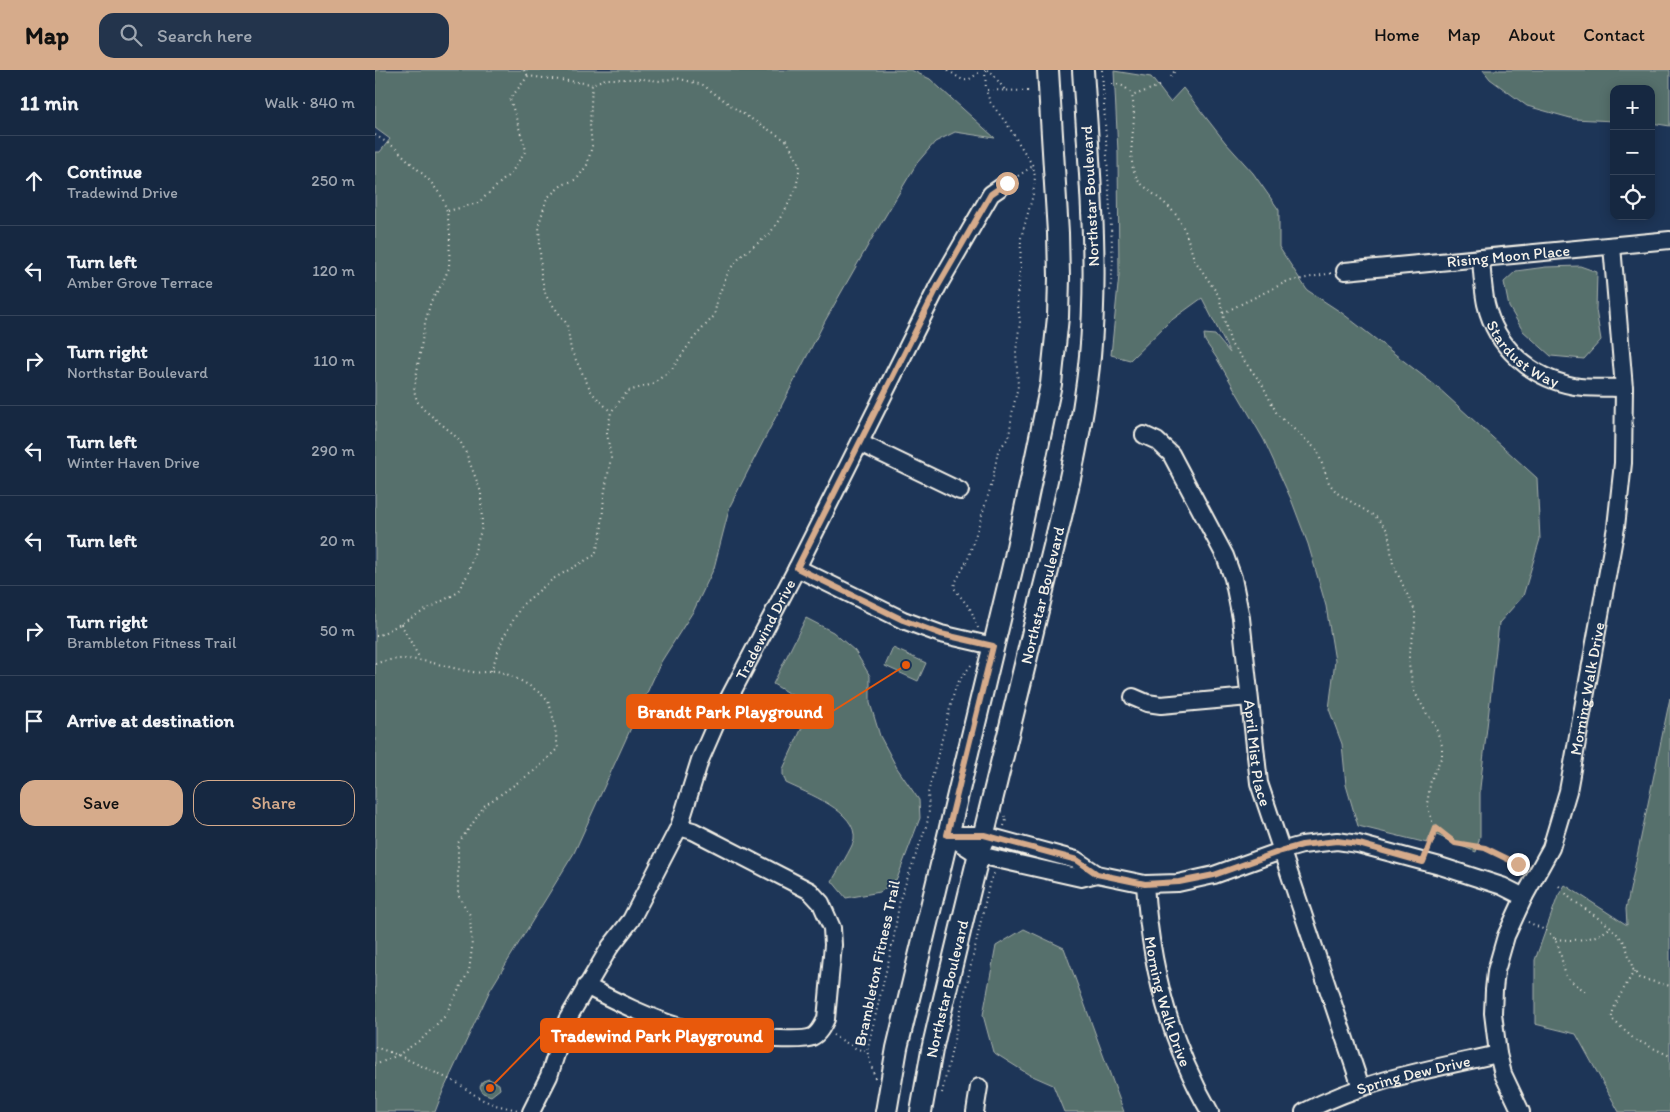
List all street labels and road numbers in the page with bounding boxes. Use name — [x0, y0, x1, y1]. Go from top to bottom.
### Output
street label: Northstar Boulevard — [1077, 125, 1103, 267]
street label: Rising Moon Place — [1446, 240, 1571, 271]
street label: Stardust Way — [1483, 317, 1562, 391]
street label: Northstar Boulevard — [1016, 524, 1068, 666]
street label: Tradewind Drive — [731, 576, 799, 683]
street label: Morning Walk Drive — [1565, 621, 1608, 757]
street label: April Mist Place — [1240, 699, 1276, 809]
street label: Brambleton Fitness Trail — [850, 878, 904, 1048]
street label: Northstar Boulevard — [921, 918, 972, 1059]
street label: Morning Walk Drive — [1141, 935, 1196, 1069]
street label: Spring Dew Drive — [1354, 1051, 1472, 1098]

